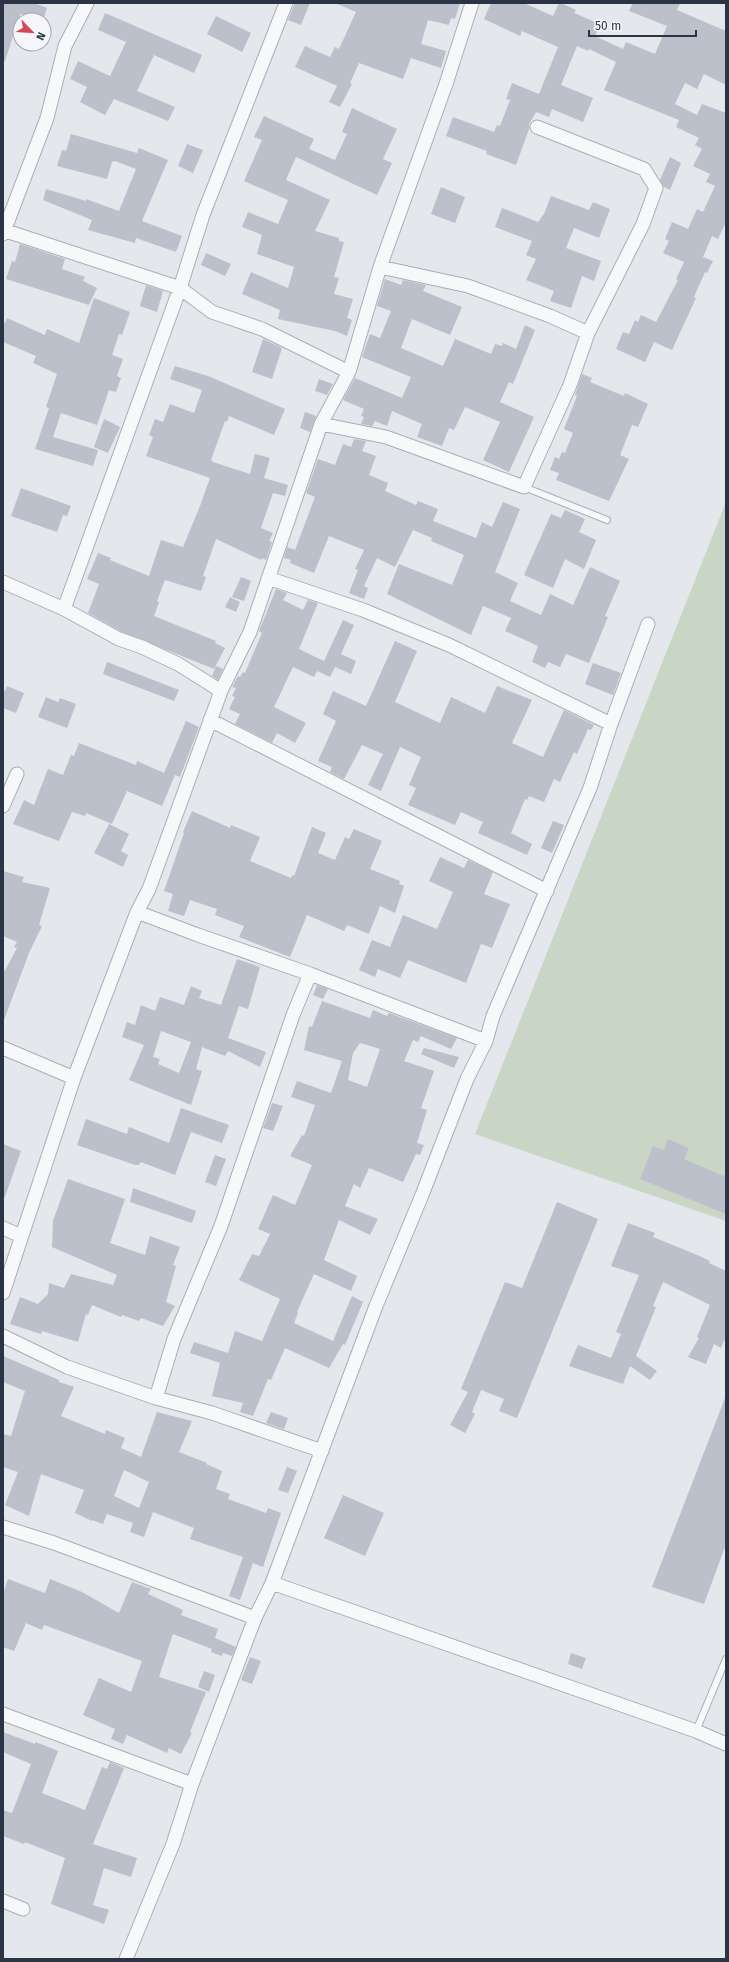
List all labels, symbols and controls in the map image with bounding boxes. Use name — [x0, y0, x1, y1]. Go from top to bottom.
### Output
north arrow — [12, 12, 52, 52]
scale bar — [589, 12, 696, 38]
text: 50 m — [595, 19, 621, 33]
text: N — [33, 30, 48, 42]

